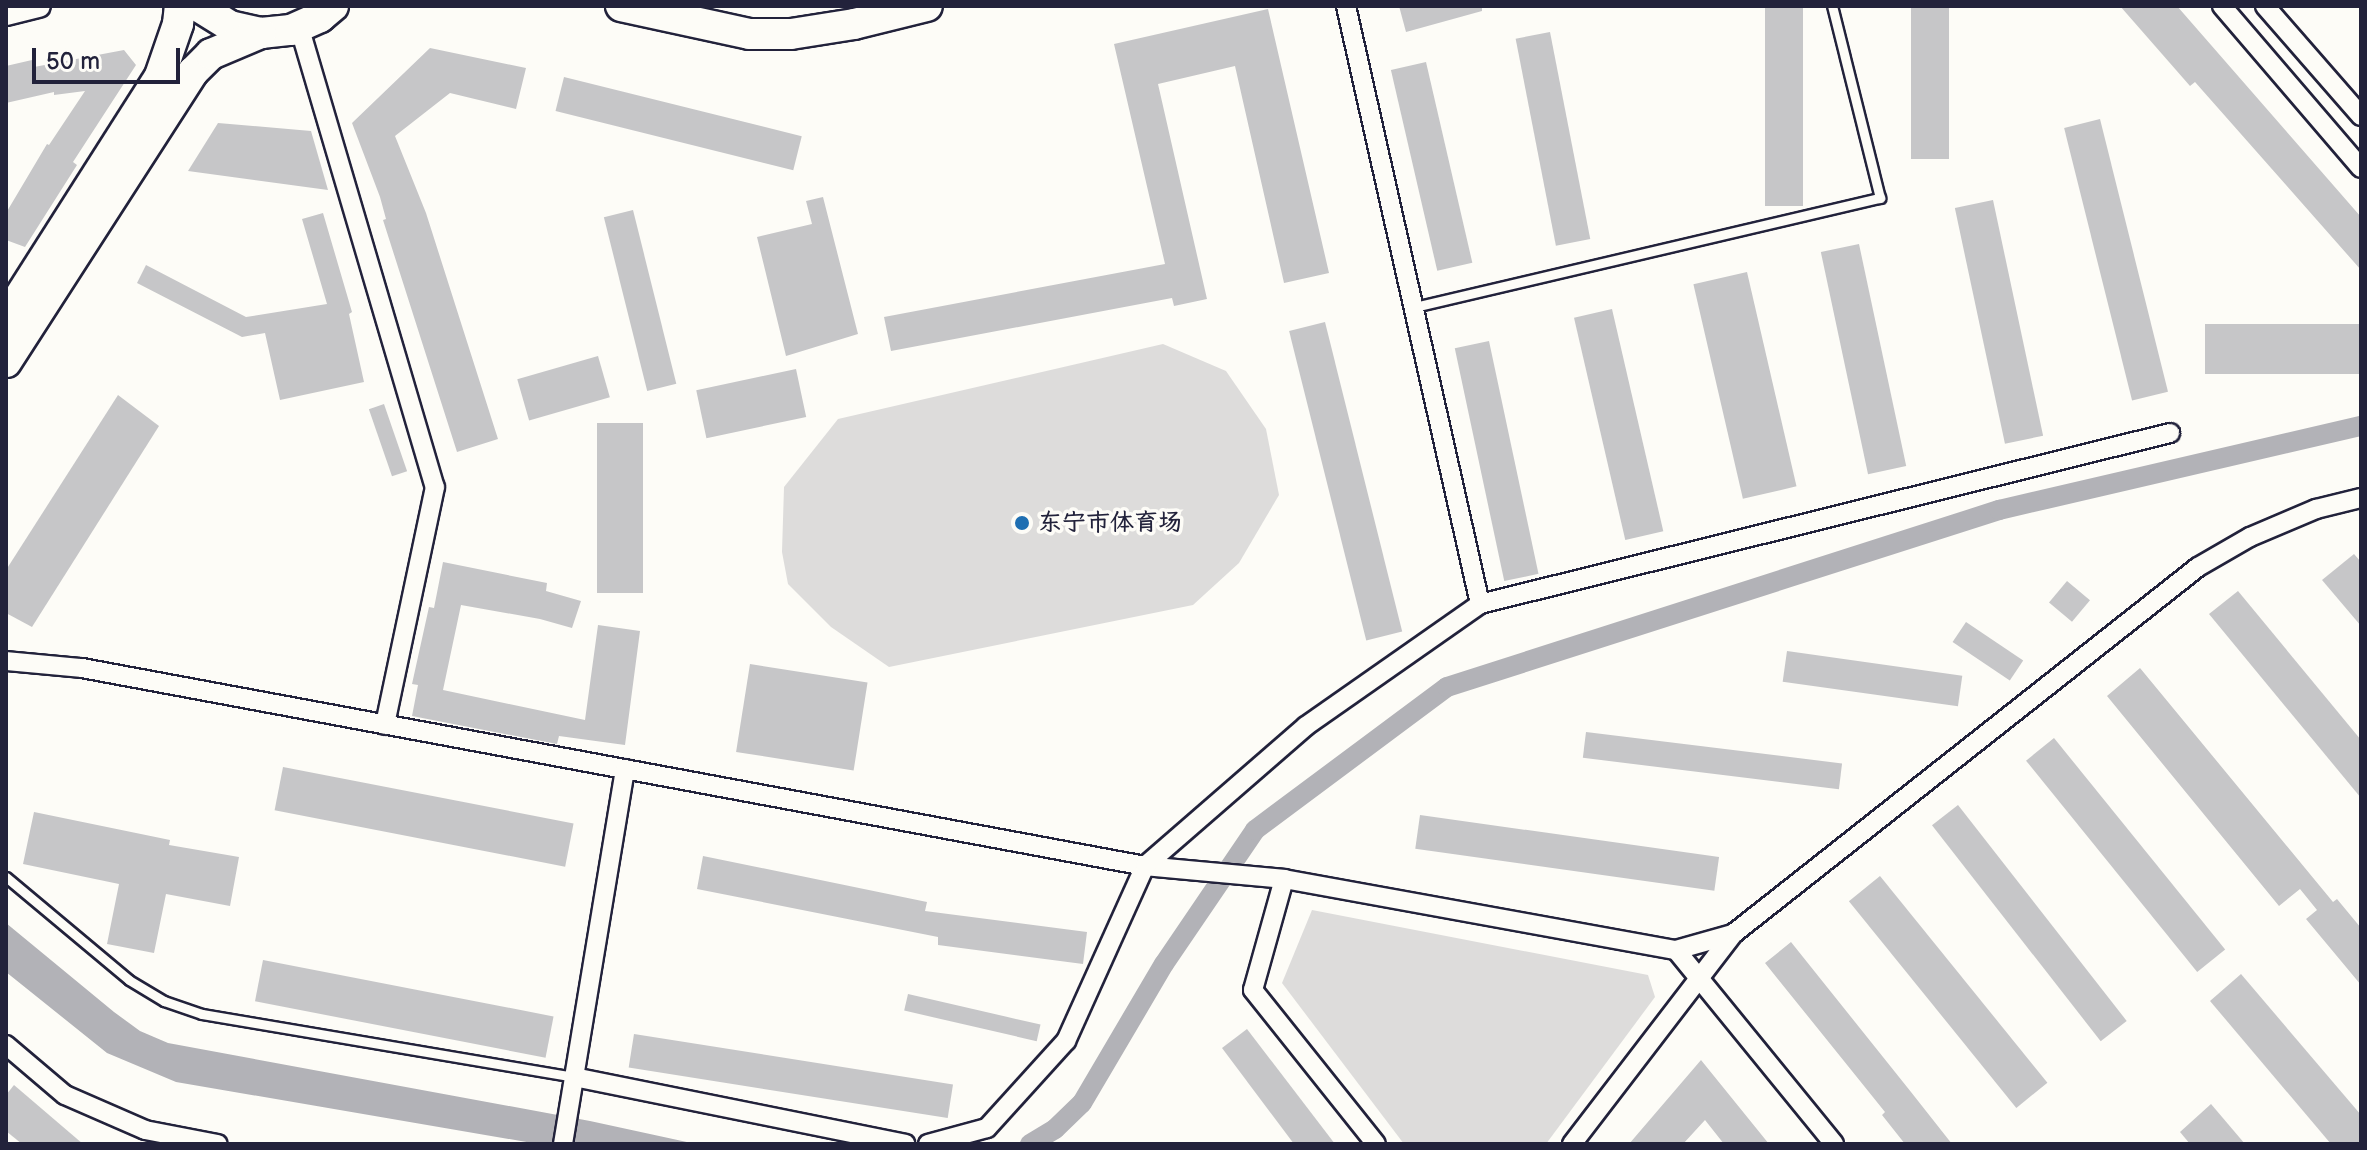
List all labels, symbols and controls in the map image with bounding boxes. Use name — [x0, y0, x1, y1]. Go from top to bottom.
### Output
scale bar — [36, 32, 184, 82]
text: 50 m — [46, 47, 100, 76]
place label: 东宁市体育场 — [1038, 509, 1182, 537]
marker: 东宁市体育场 — [1013, 514, 1031, 532]

